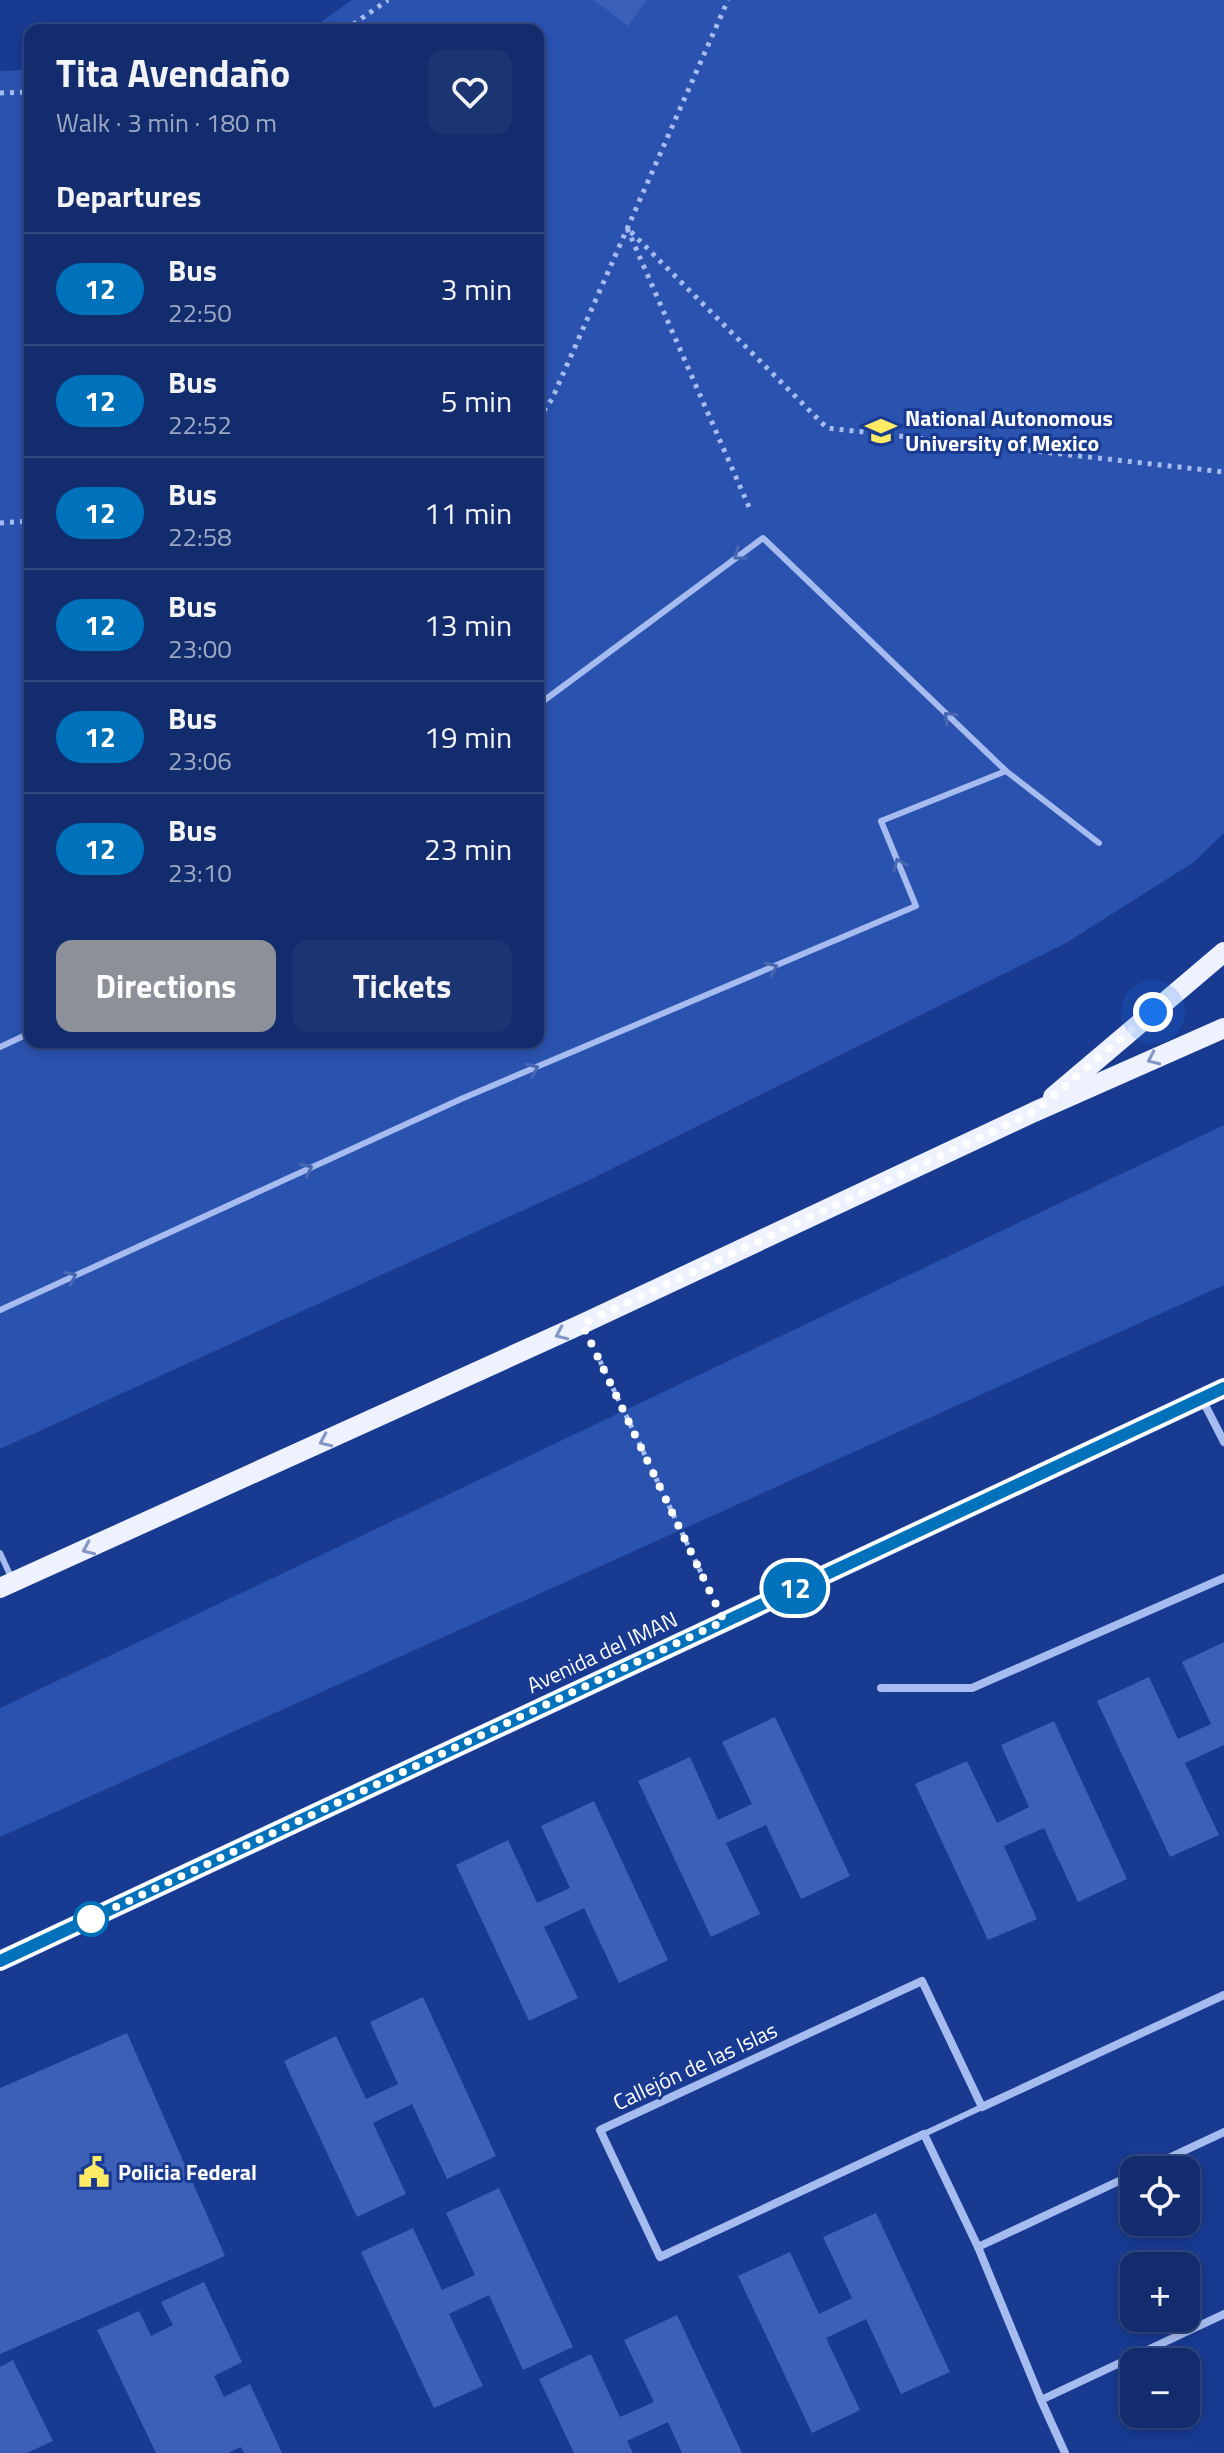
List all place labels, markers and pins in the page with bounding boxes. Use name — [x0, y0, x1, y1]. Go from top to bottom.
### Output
place label: National Autonomous University of Mexico — [905, 401, 1113, 460]
school or university icon: National Autonomous University of Mexico — [864, 414, 898, 448]
unlabelled marker — [74, 1902, 108, 1936]
public building icon: Policia Federal — [77, 2155, 111, 2189]
place label: Policia Federal — [118, 2155, 257, 2189]

